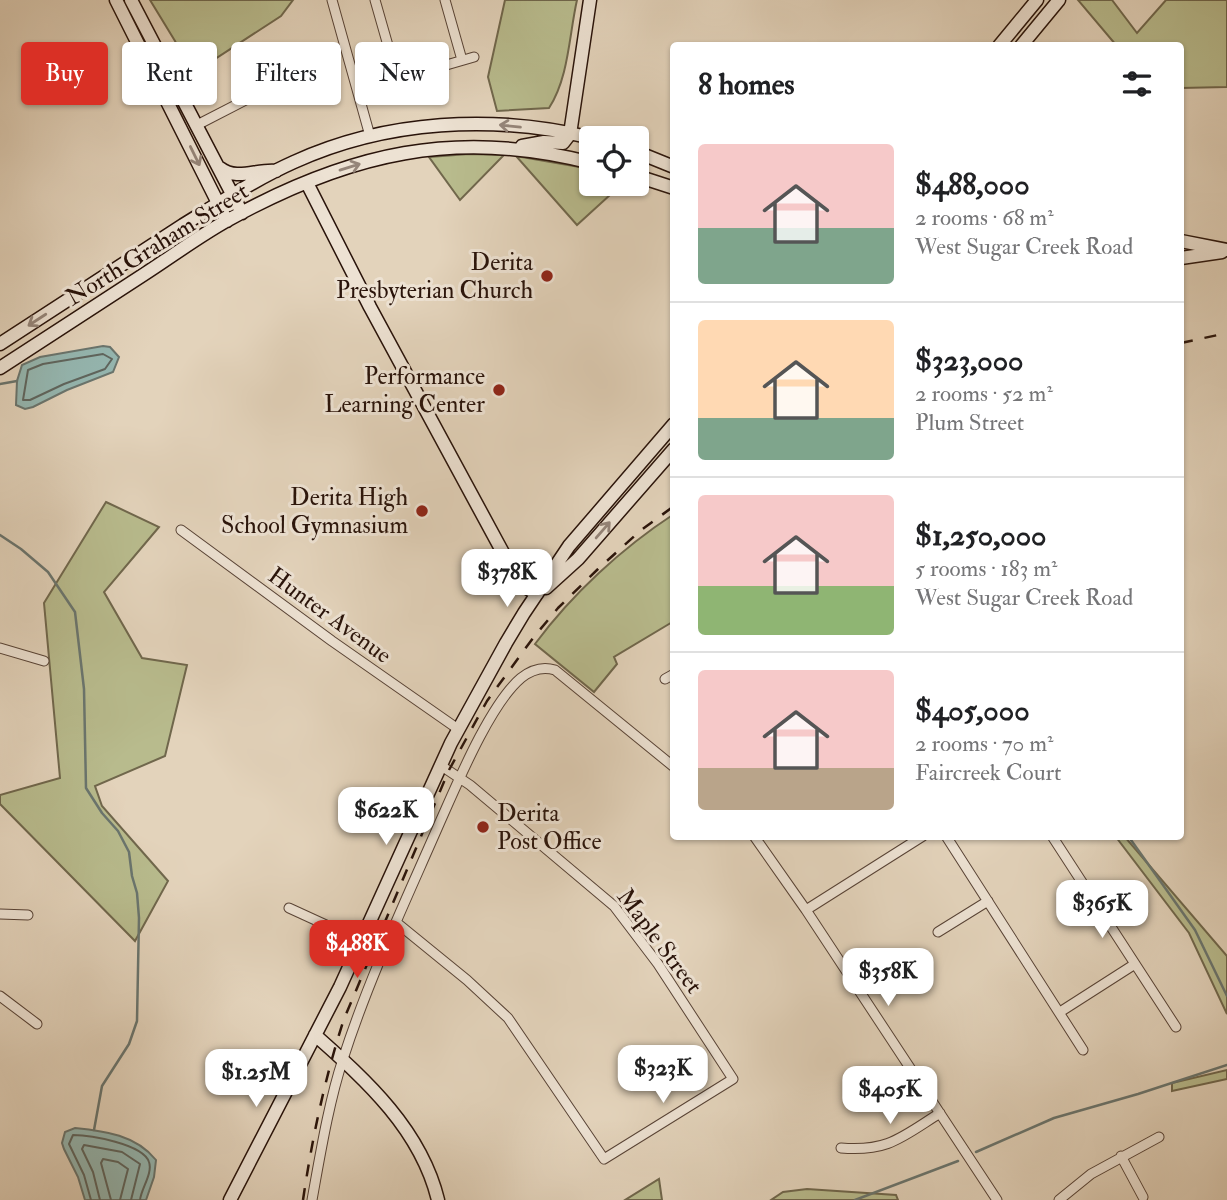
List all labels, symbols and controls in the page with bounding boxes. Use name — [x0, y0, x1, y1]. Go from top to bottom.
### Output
chip: Buy — [21, 42, 108, 105]
chip: Rent — [122, 42, 217, 105]
chip: Filters — [231, 42, 341, 105]
chip: New — [355, 42, 449, 105]
icon: filters — [1118, 65, 1156, 103]
text: 8 homes — [698, 66, 795, 103]
one-way arrow — [499, 119, 521, 132]
map controls — [579, 126, 649, 196]
button: locate — [579, 126, 649, 196]
one-way arrow — [188, 145, 202, 166]
one-way arrow — [339, 159, 361, 172]
text: $488,000 — [915, 166, 1030, 203]
icon: home — [754, 172, 838, 256]
street label: North Graham Street — [60, 176, 255, 313]
text: 2 rooms · 68 m² — [915, 203, 1054, 232]
text: West Sugar Creek Road — [915, 232, 1133, 261]
place label: Derita Presbyterian Church — [336, 247, 534, 306]
marker: Derita Presbyterian Church — [539, 268, 555, 284]
one-way arrow — [28, 313, 47, 327]
text: $323,000 — [915, 342, 1024, 379]
icon: home — [754, 348, 838, 432]
place label: Performance Learning Center — [324, 361, 485, 420]
text: 2 rooms · 52 m² — [915, 379, 1053, 408]
marker: Performance Learning Center — [491, 382, 507, 398]
text: Plum Street — [915, 408, 1024, 437]
place label: Derita High School Gymnasium — [221, 482, 408, 541]
marker: Derita High School Gymnasium — [414, 503, 430, 519]
text: $1,250,000 — [915, 517, 1047, 554]
one-way arrow — [595, 522, 612, 539]
icon: home — [754, 523, 838, 607]
pin: $378K — [458, 550, 556, 609]
text: 5 rooms · 183 m² — [915, 554, 1058, 583]
text: $378K — [477, 557, 537, 586]
street label: Hunter Avenue — [262, 560, 398, 671]
text: West Sugar Creek Road — [915, 583, 1133, 612]
text: $405,000 — [915, 692, 1030, 729]
icon: home — [754, 698, 838, 782]
text: 2 rooms · 70 m² — [915, 729, 1054, 758]
text: Faircreek Court — [915, 758, 1062, 787]
pin: $622K — [337, 788, 435, 847]
text: $622K — [354, 795, 418, 824]
place label: Derita Post Office — [497, 798, 602, 857]
marker: Derita Post Office — [475, 819, 491, 835]
pin: $365K — [1053, 880, 1151, 940]
street label: Maple Street — [610, 883, 709, 1000]
text: $365K — [1072, 888, 1132, 917]
pin: $488K — [308, 920, 406, 980]
text: $488K — [325, 928, 389, 957]
pin: $358K — [839, 948, 937, 1008]
text: $358K — [859, 956, 917, 985]
pin: $323K — [614, 1046, 712, 1105]
pin: $1.25M — [199, 1050, 313, 1109]
text: $323K — [634, 1053, 692, 1082]
text: $1.25M — [221, 1057, 291, 1086]
pin: $405K — [841, 1066, 939, 1126]
text: $405K — [858, 1074, 922, 1103]

